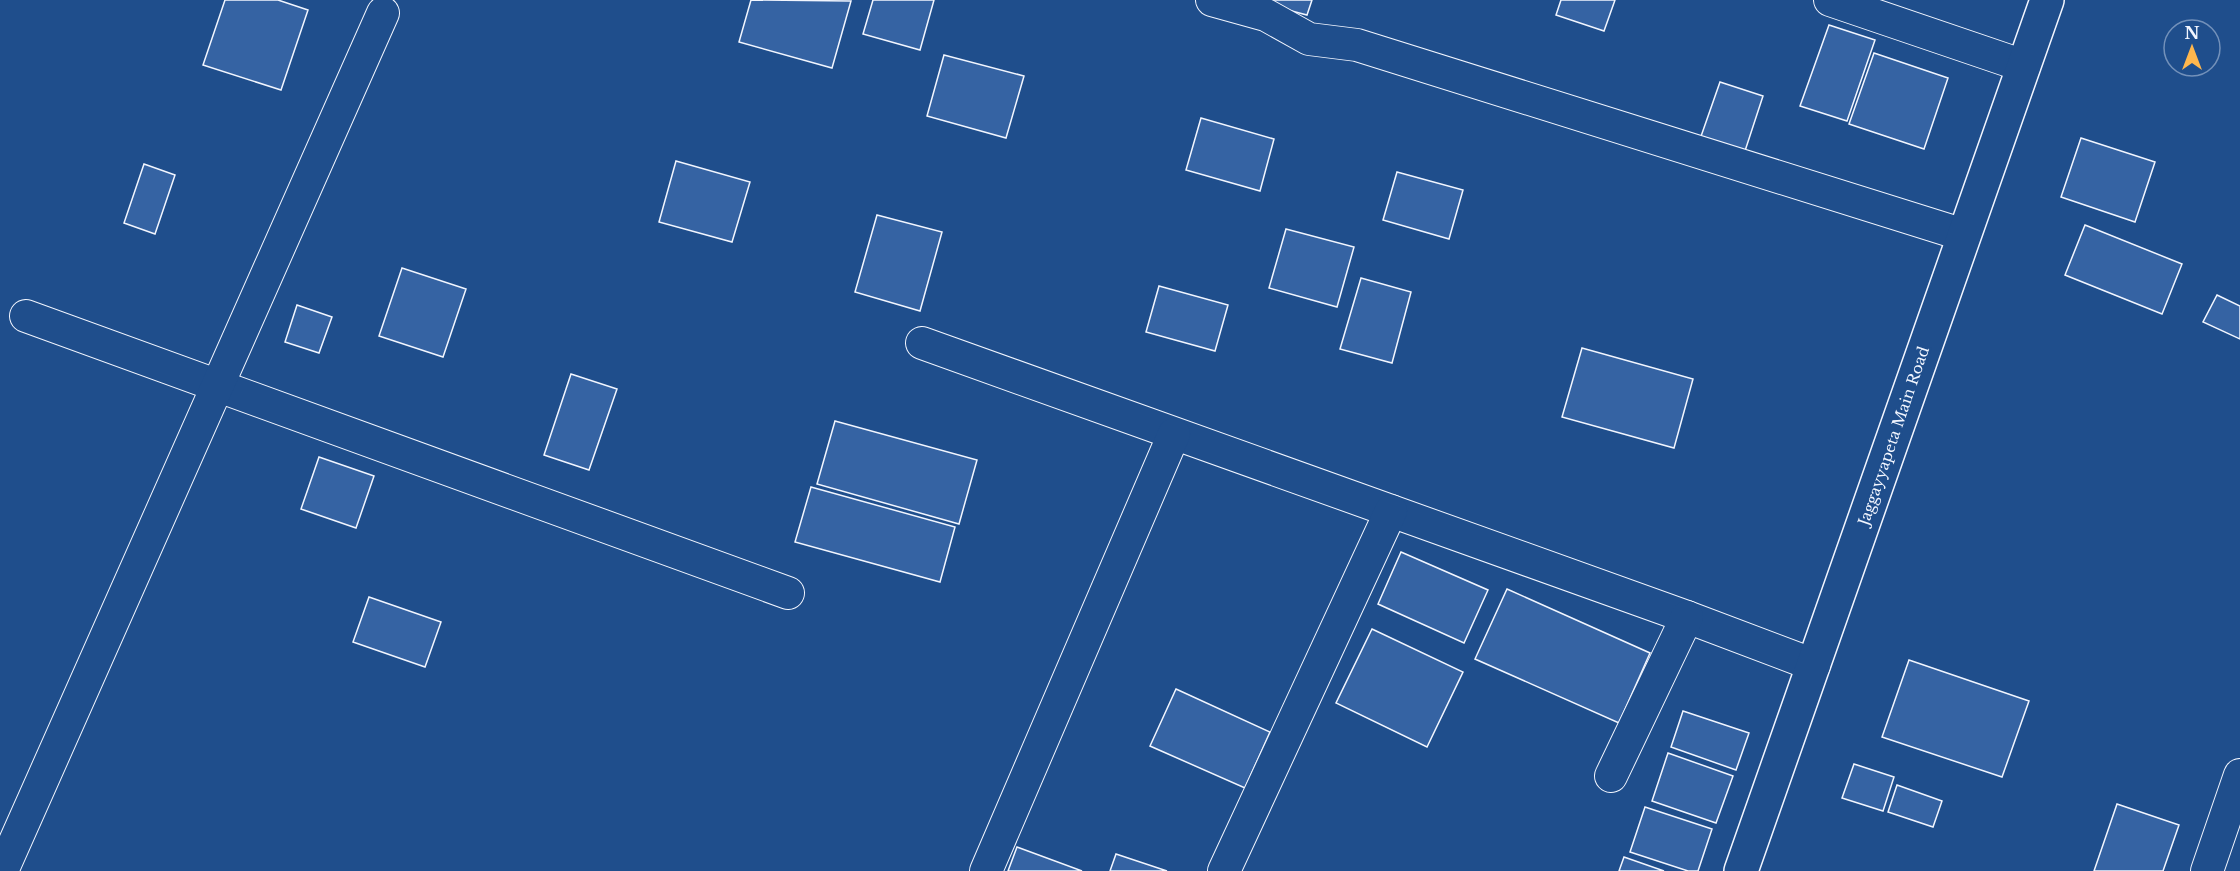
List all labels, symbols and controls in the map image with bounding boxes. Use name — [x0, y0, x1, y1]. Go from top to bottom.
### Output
north arrow — [2162, 18, 2222, 78]
text: N — [2184, 23, 2200, 43]
street label: Jaggayyapeta Main Road — [1853, 344, 1933, 530]

